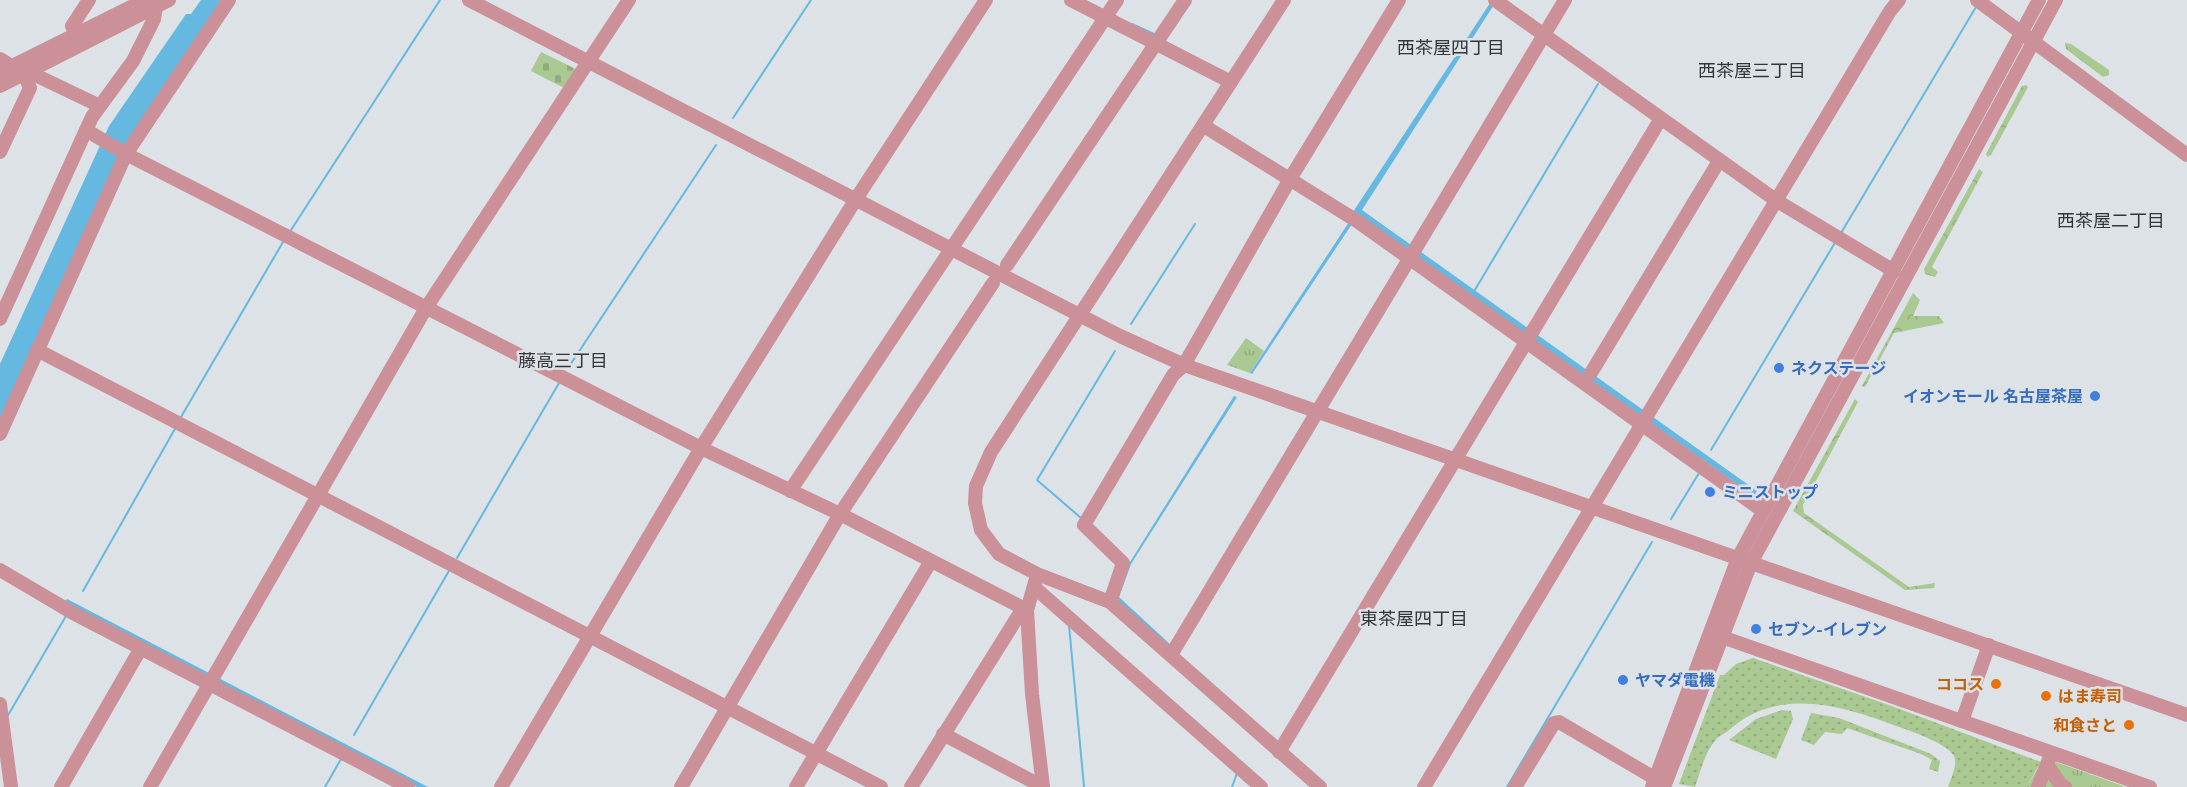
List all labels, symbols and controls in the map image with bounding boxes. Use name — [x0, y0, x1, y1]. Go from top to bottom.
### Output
district label: 西茶屋四丁目 — [1397, 36, 1505, 59]
district label: 西茶屋三丁目 — [1698, 59, 1806, 82]
district label: 西茶屋二丁目 — [2057, 209, 2165, 232]
district label: 藤高三丁目 — [518, 349, 608, 372]
place label: ネクステージ — [1791, 358, 1886, 379]
marker: ネクステージ — [1772, 361, 1786, 375]
place label: イオンモール 名古屋茶屋 — [1903, 386, 2083, 407]
marker: イオンモール 名古屋茶屋 — [2088, 389, 2102, 403]
place label: ミニストップ — [1722, 482, 1818, 503]
marker: ミニストップ — [1703, 485, 1717, 499]
district label: 東茶屋四丁目 — [1360, 607, 1468, 630]
place label: セブン-イレブン — [1768, 619, 1887, 640]
marker: セブン-イレブン — [1749, 622, 1763, 636]
place label: ヤマダ電機 — [1635, 670, 1715, 691]
marker: ヤマダ電機 — [1616, 673, 1630, 687]
place label: ココス — [1936, 674, 1984, 695]
marker: ココス — [1989, 677, 2003, 691]
place label: はま寿司 — [2058, 686, 2122, 707]
marker: はま寿司 — [2039, 689, 2053, 703]
place label: 和食さと — [2053, 715, 2117, 736]
marker: 和食さと — [2122, 718, 2136, 732]

